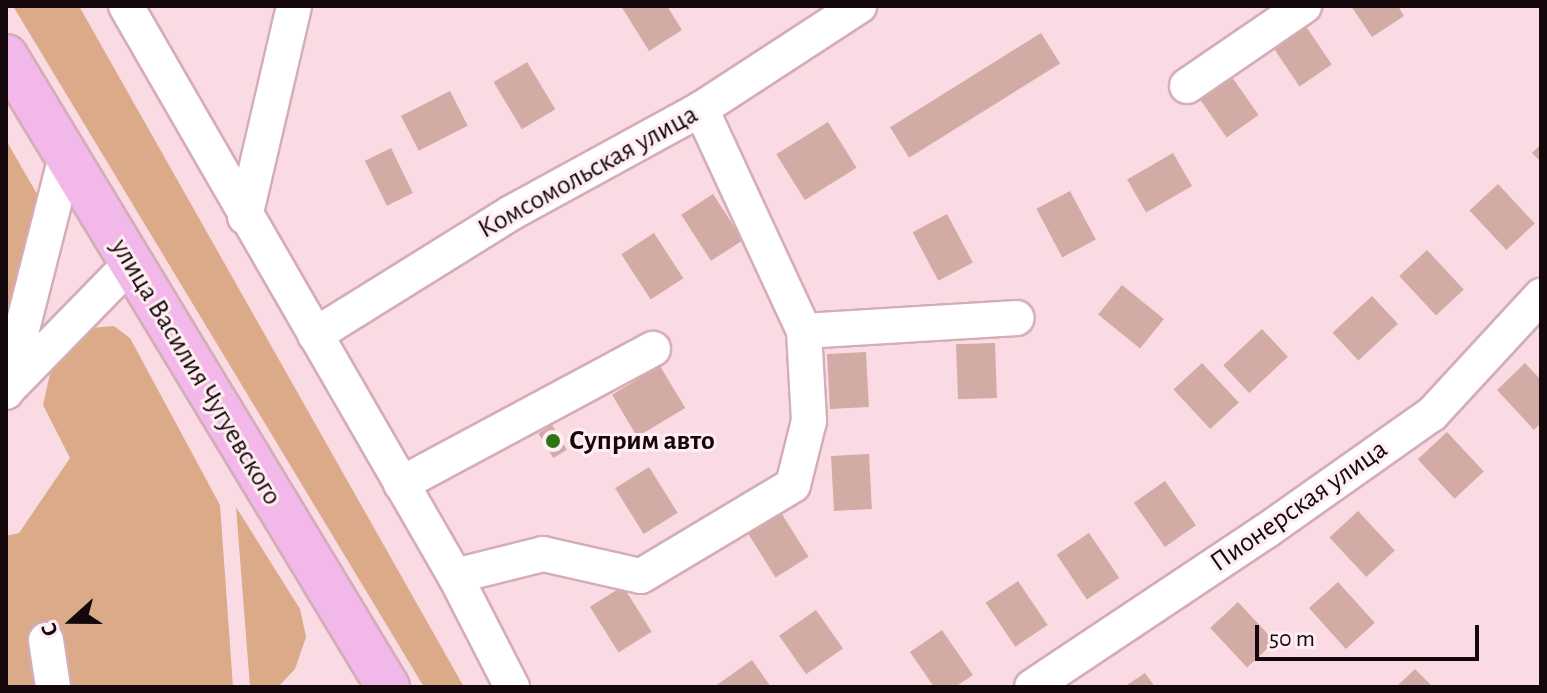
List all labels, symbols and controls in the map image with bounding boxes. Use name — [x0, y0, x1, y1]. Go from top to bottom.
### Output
street label: Комсомольская улица — [472, 98, 704, 246]
street label: улица Василия Чугуевского — [103, 233, 289, 511]
place label: Суприм авто — [569, 424, 715, 458]
marker: Суприм авто — [544, 432, 562, 450]
street label: Пионерская улица — [1204, 432, 1394, 580]
north arrow — [32, 581, 112, 661]
scale bar — [1259, 609, 1483, 659]
text: С — [37, 620, 62, 639]
text: 50 m — [1269, 627, 1315, 651]

